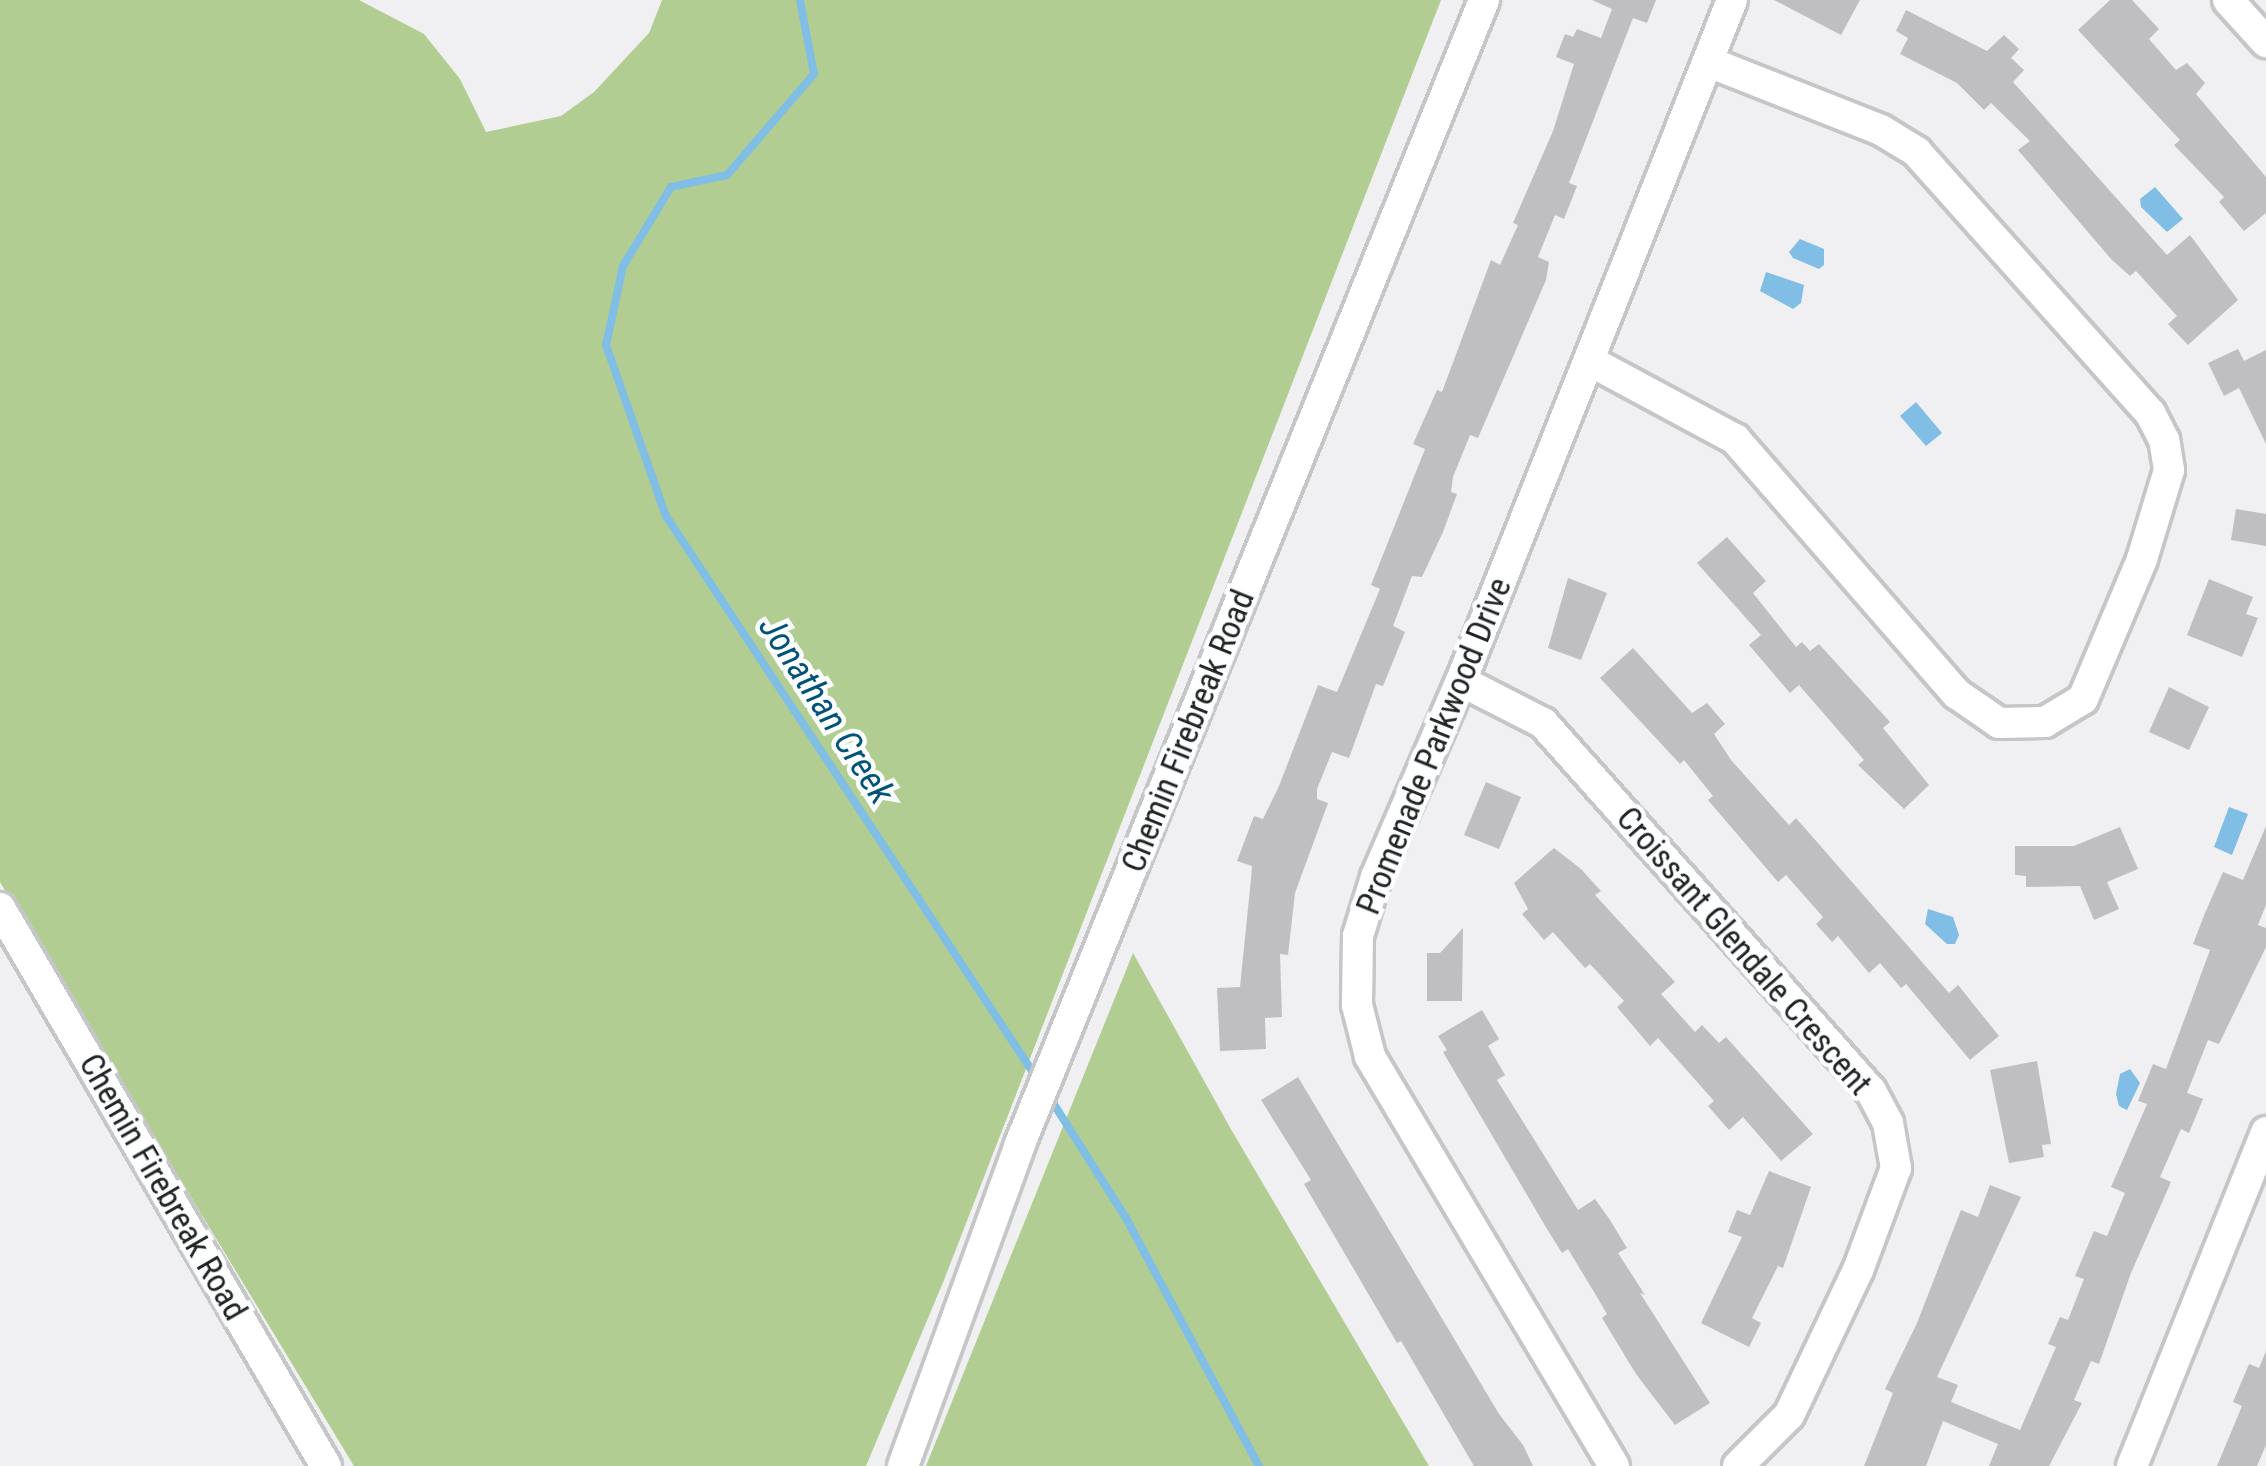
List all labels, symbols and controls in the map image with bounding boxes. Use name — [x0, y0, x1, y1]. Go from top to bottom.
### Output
street label: Promenade Parkwood Drive — [1348, 572, 1520, 920]
street label: Chemin Firebreak Road — [1113, 584, 1263, 878]
water label: Jonathan Creek — [749, 608, 903, 812]
street label: Croissant Glendale Crescent — [1608, 799, 1880, 1103]
street label: Chemin Firebreak Road — [71, 1047, 255, 1327]

